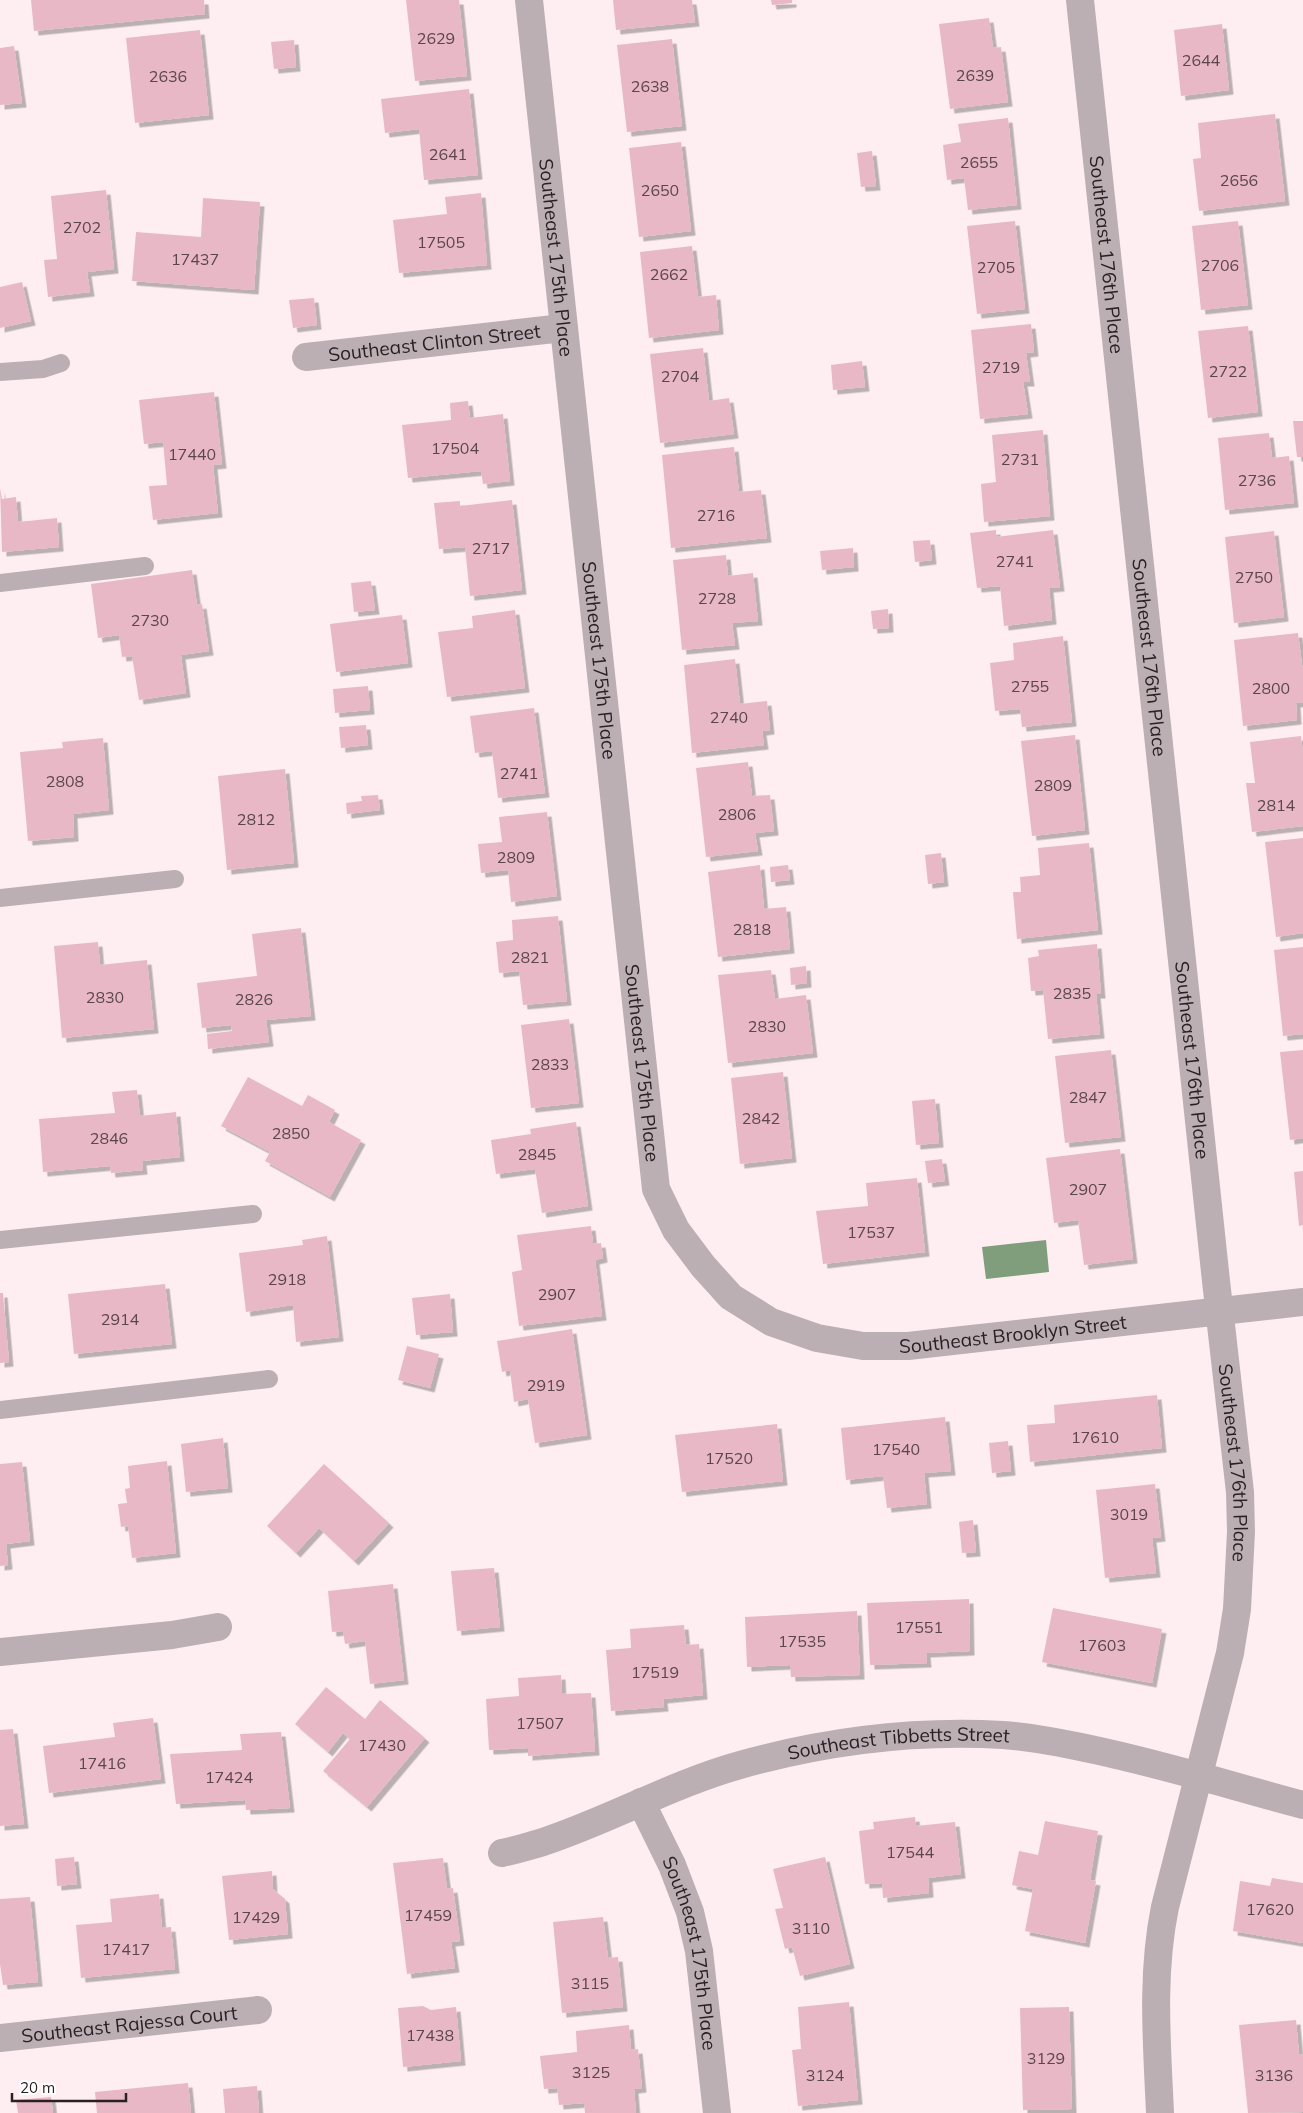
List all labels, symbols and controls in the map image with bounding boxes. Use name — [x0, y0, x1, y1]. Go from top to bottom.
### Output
house number: 2629 — [417, 28, 455, 48]
house number: 2644 — [1182, 50, 1221, 70]
house number: 2639 — [956, 65, 994, 85]
house number: 2636 — [149, 66, 187, 86]
house number: 2638 — [631, 76, 669, 96]
house number: 2641 — [429, 144, 467, 164]
house number: 2655 — [960, 152, 998, 172]
street label: Southeast 176th Place — [1085, 154, 1129, 355]
street label: Southeast 175th Place — [534, 157, 579, 358]
house number: 2656 — [1220, 170, 1258, 190]
house number: 2650 — [641, 180, 679, 200]
house number: 2702 — [63, 217, 101, 237]
house number: 17505 — [417, 232, 465, 252]
house number: 17437 — [171, 249, 219, 269]
house number: 2706 — [1201, 255, 1239, 275]
house number: 2705 — [977, 257, 1015, 277]
house number: 2662 — [650, 264, 688, 284]
street label: Southeast Clinton Street — [327, 319, 542, 366]
house number: 2719 — [982, 357, 1020, 377]
house number: 2722 — [1209, 361, 1247, 381]
house number: 2704 — [661, 366, 700, 386]
house number: 17504 — [431, 438, 479, 458]
house number: 17440 — [168, 444, 216, 464]
house number: 2731 — [1001, 449, 1039, 469]
house number: 2736 — [1238, 470, 1276, 490]
house number: 2716 — [697, 505, 735, 525]
house number: 2717 — [472, 538, 510, 558]
house number: 2741 — [996, 551, 1034, 571]
street label: Southeast 176th Place — [1127, 557, 1172, 758]
street label: Southeast 175th Place — [577, 560, 622, 760]
house number: 2750 — [1235, 567, 1273, 587]
house number: 2728 — [698, 588, 736, 608]
house number: 2730 — [131, 610, 169, 630]
house number: 2755 — [1011, 676, 1049, 696]
house number: 2800 — [1252, 678, 1290, 698]
house number: 2740 — [710, 707, 748, 727]
house number: 2741 — [500, 763, 538, 783]
house number: 2808 — [46, 771, 84, 791]
house number: 2809 — [1034, 775, 1072, 795]
house number: 2814 — [1257, 795, 1296, 815]
house number: 2806 — [718, 804, 756, 824]
house number: 2812 — [237, 809, 275, 829]
house number: 2809 — [497, 847, 535, 867]
house number: 2818 — [733, 919, 771, 939]
house number: 2821 — [511, 947, 549, 967]
street label: Southeast 176th Place — [1170, 960, 1215, 1160]
street label: Southeast 175th Place — [620, 963, 665, 1163]
house number: 2835 — [1053, 983, 1091, 1003]
house number: 2830 — [86, 987, 124, 1007]
house number: 2826 — [235, 989, 273, 1009]
house number: 2830 — [748, 1016, 786, 1036]
house number: 2833 — [531, 1054, 569, 1074]
house number: 2847 — [1069, 1087, 1107, 1107]
house number: 2842 — [742, 1108, 780, 1128]
house number: 2850 — [272, 1123, 310, 1143]
house number: 2846 — [90, 1128, 128, 1148]
house number: 2845 — [518, 1144, 556, 1164]
house number: 2907 — [1069, 1179, 1107, 1199]
house number: 17537 — [847, 1222, 895, 1242]
house number: 2918 — [268, 1269, 306, 1289]
house number: 2907 — [538, 1284, 576, 1304]
house number: 2914 — [101, 1309, 140, 1329]
street label: Southeast Brooklyn Street — [899, 1310, 1128, 1358]
street label: Southeast 176th Place — [1213, 1362, 1253, 1563]
house number: 2919 — [527, 1375, 565, 1395]
house number: 17610 — [1071, 1427, 1119, 1447]
house number: 17540 — [872, 1439, 920, 1459]
house number: 17520 — [705, 1448, 753, 1468]
house number: 3019 — [1110, 1504, 1148, 1524]
house number: 17551 — [895, 1617, 943, 1637]
house number: 17535 — [778, 1631, 826, 1651]
house number: 17603 — [1078, 1635, 1126, 1655]
house number: 17519 — [631, 1662, 679, 1682]
house number: 17507 — [516, 1713, 564, 1733]
street label: Southeast Tibbetts Street — [785, 1722, 1011, 1765]
house number: 17430 — [358, 1735, 406, 1755]
house number: 17416 — [78, 1753, 126, 1773]
house number: 17424 — [205, 1767, 253, 1787]
house number: 17544 — [886, 1842, 934, 1862]
street label: Southeast 175th Place — [657, 1852, 722, 2052]
house number: 17620 — [1246, 1899, 1294, 1919]
house number: 17459 — [404, 1905, 452, 1925]
house number: 17429 — [232, 1907, 280, 1927]
house number: 3110 — [792, 1918, 830, 1938]
house number: 17417 — [102, 1939, 150, 1959]
house number: 3115 — [571, 1973, 609, 1993]
street label: Southeast Rajessa Court — [20, 2000, 239, 2048]
house number: 17438 — [406, 2025, 454, 2045]
house number: 3129 — [1027, 2048, 1065, 2068]
house number: 3125 — [572, 2062, 610, 2082]
house number: 3124 — [806, 2065, 845, 2085]
house number: 3136 — [1255, 2065, 1293, 2085]
scale bar — [12, 2070, 126, 2102]
text: 20 m — [20, 2078, 55, 2097]

